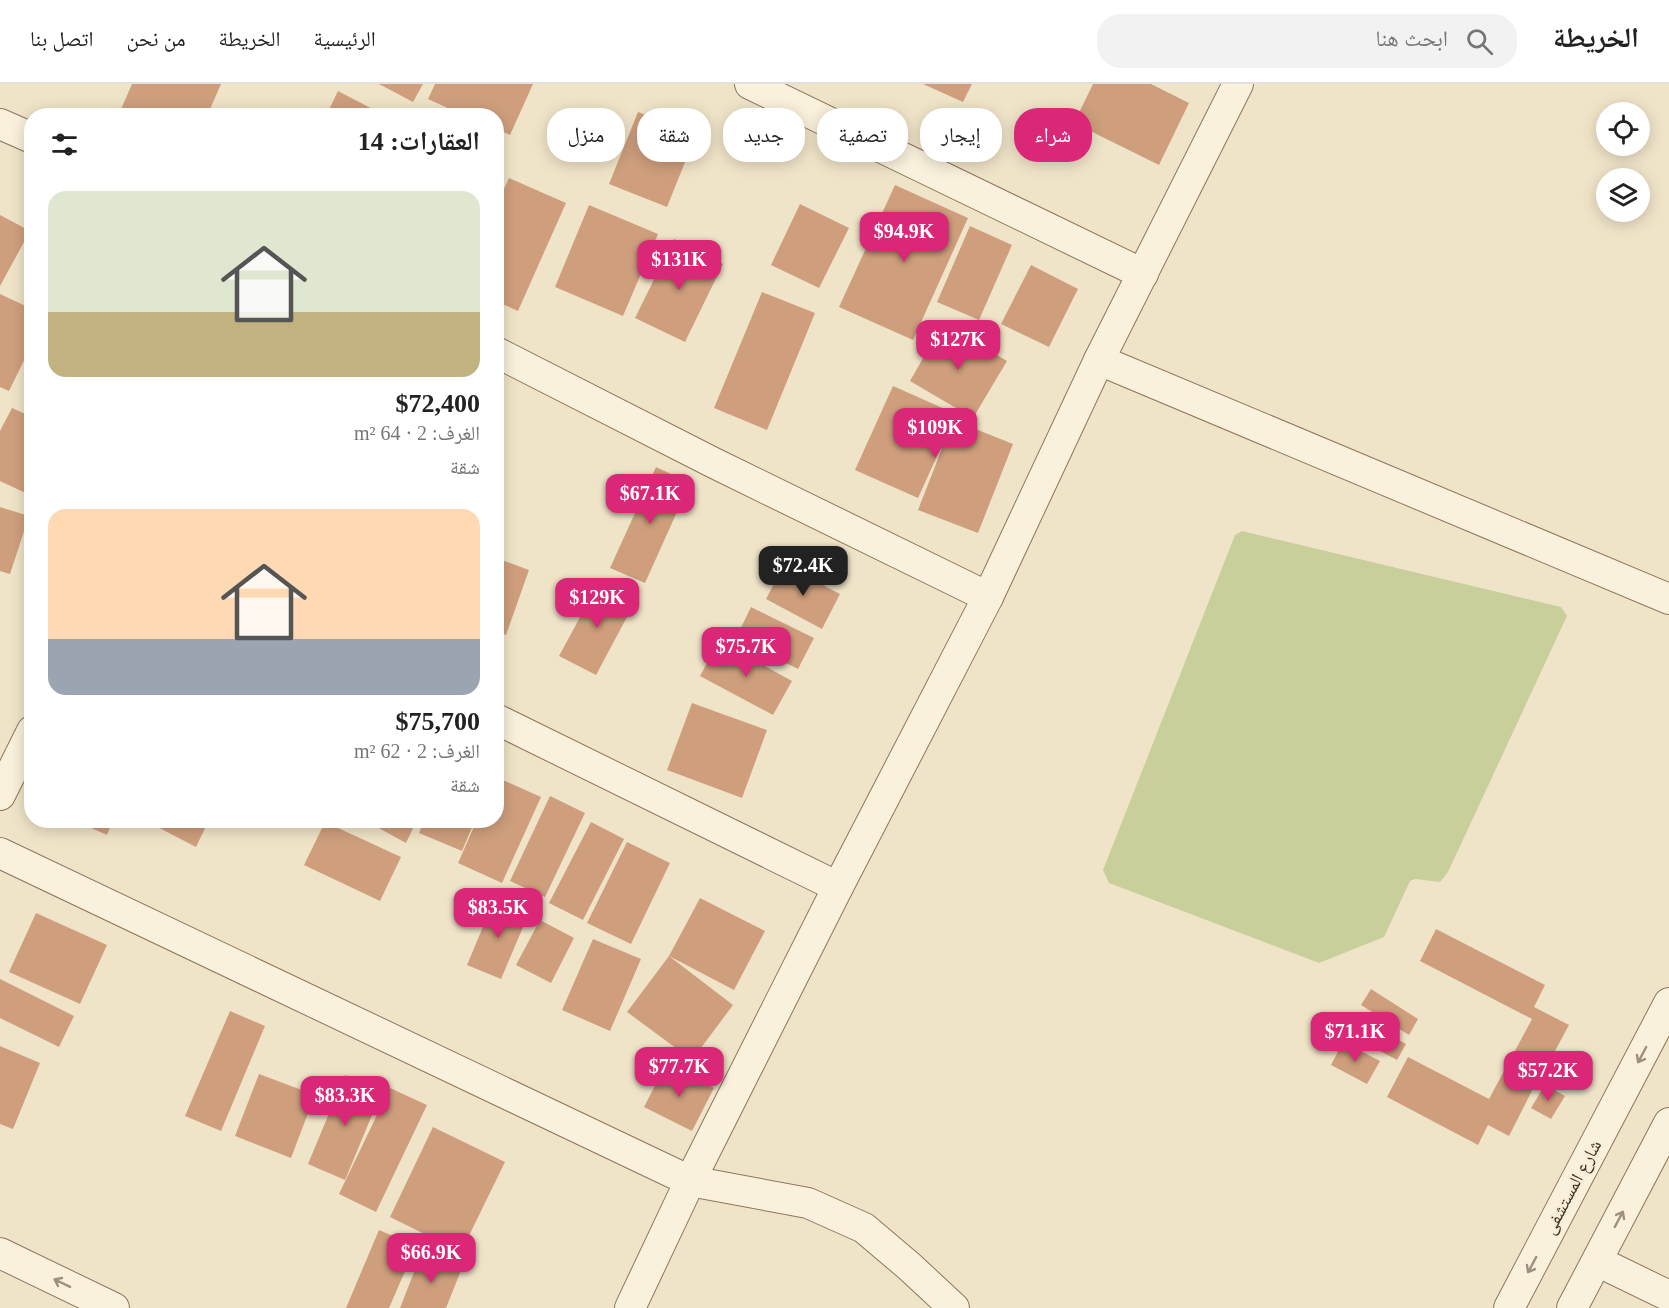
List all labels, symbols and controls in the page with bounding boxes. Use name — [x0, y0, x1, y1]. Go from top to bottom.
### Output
search box — [1097, 14, 1517, 68]
text: الخريطة — [1553, 22, 1639, 53]
icon: search — [1463, 25, 1496, 58]
text: ابحث هنا — [1376, 26, 1448, 51]
text: اتصل بنا — [30, 27, 93, 51]
text: من نحن — [126, 27, 186, 51]
text: الخريطة — [219, 27, 280, 51]
text: الرئيسية — [313, 27, 376, 51]
map controls — [1596, 102, 1650, 222]
button: locate — [1596, 102, 1650, 156]
chip: منزل — [547, 108, 625, 162]
chip: شقة — [637, 108, 711, 162]
chip: جديد — [723, 108, 805, 162]
chip: تصفية — [817, 108, 908, 162]
chip: إيجار — [920, 108, 1002, 162]
chip: شراء — [1014, 108, 1092, 162]
text: العقارات: 14 — [358, 127, 480, 156]
icon: filters — [48, 128, 81, 161]
button: layers — [1596, 168, 1650, 222]
pin: $94.9K — [855, 212, 953, 263]
text: $94.9K — [874, 220, 934, 242]
icon: home — [210, 230, 318, 338]
pin: $131K — [637, 240, 721, 291]
text: $131K — [651, 248, 707, 270]
pin: $127K — [916, 320, 1000, 371]
text: $127K — [930, 328, 986, 350]
text: $72,400 — [396, 389, 480, 418]
pin: $109K — [893, 408, 977, 459]
text: $109K — [907, 416, 963, 438]
text: الغرف: 2 · 64 m² — [354, 422, 480, 444]
text: شقة — [450, 456, 480, 478]
pin: $67.1K — [601, 474, 699, 525]
text: $67.1K — [620, 482, 680, 504]
pin: $72.4K — [754, 546, 852, 597]
icon: home — [210, 548, 318, 656]
text: $72.4K — [773, 554, 833, 576]
pin: $129K — [555, 578, 639, 629]
text: $129K — [569, 586, 625, 608]
pin: $75.7K — [697, 627, 795, 678]
text: $75.7K — [716, 635, 776, 657]
text: $75,700 — [396, 707, 480, 736]
text: الغرف: 2 · 62 m² — [354, 740, 480, 762]
text: شقة — [450, 774, 480, 796]
pin: $83.5K — [449, 888, 547, 939]
text: $83.5K — [468, 896, 528, 918]
pin: $71.1K — [1306, 1012, 1404, 1063]
text: $71.1K — [1325, 1020, 1385, 1042]
one-way arrow — [1636, 1045, 1647, 1063]
pin: $77.7K — [630, 1047, 728, 1098]
pin: $57.2K — [1499, 1051, 1597, 1102]
text: $77.7K — [649, 1055, 709, 1077]
text: $57.2K — [1518, 1059, 1578, 1081]
pin: $83.3K — [296, 1076, 394, 1127]
text: $83.3K — [315, 1084, 375, 1106]
street label: شارع المستشفى — [1539, 1136, 1606, 1238]
one-way arrow — [1613, 1211, 1625, 1228]
pin: $66.9K — [382, 1233, 480, 1284]
text: $66.9K — [401, 1241, 461, 1263]
one-way arrow — [1525, 1255, 1537, 1273]
one-way arrow — [53, 1276, 71, 1288]

